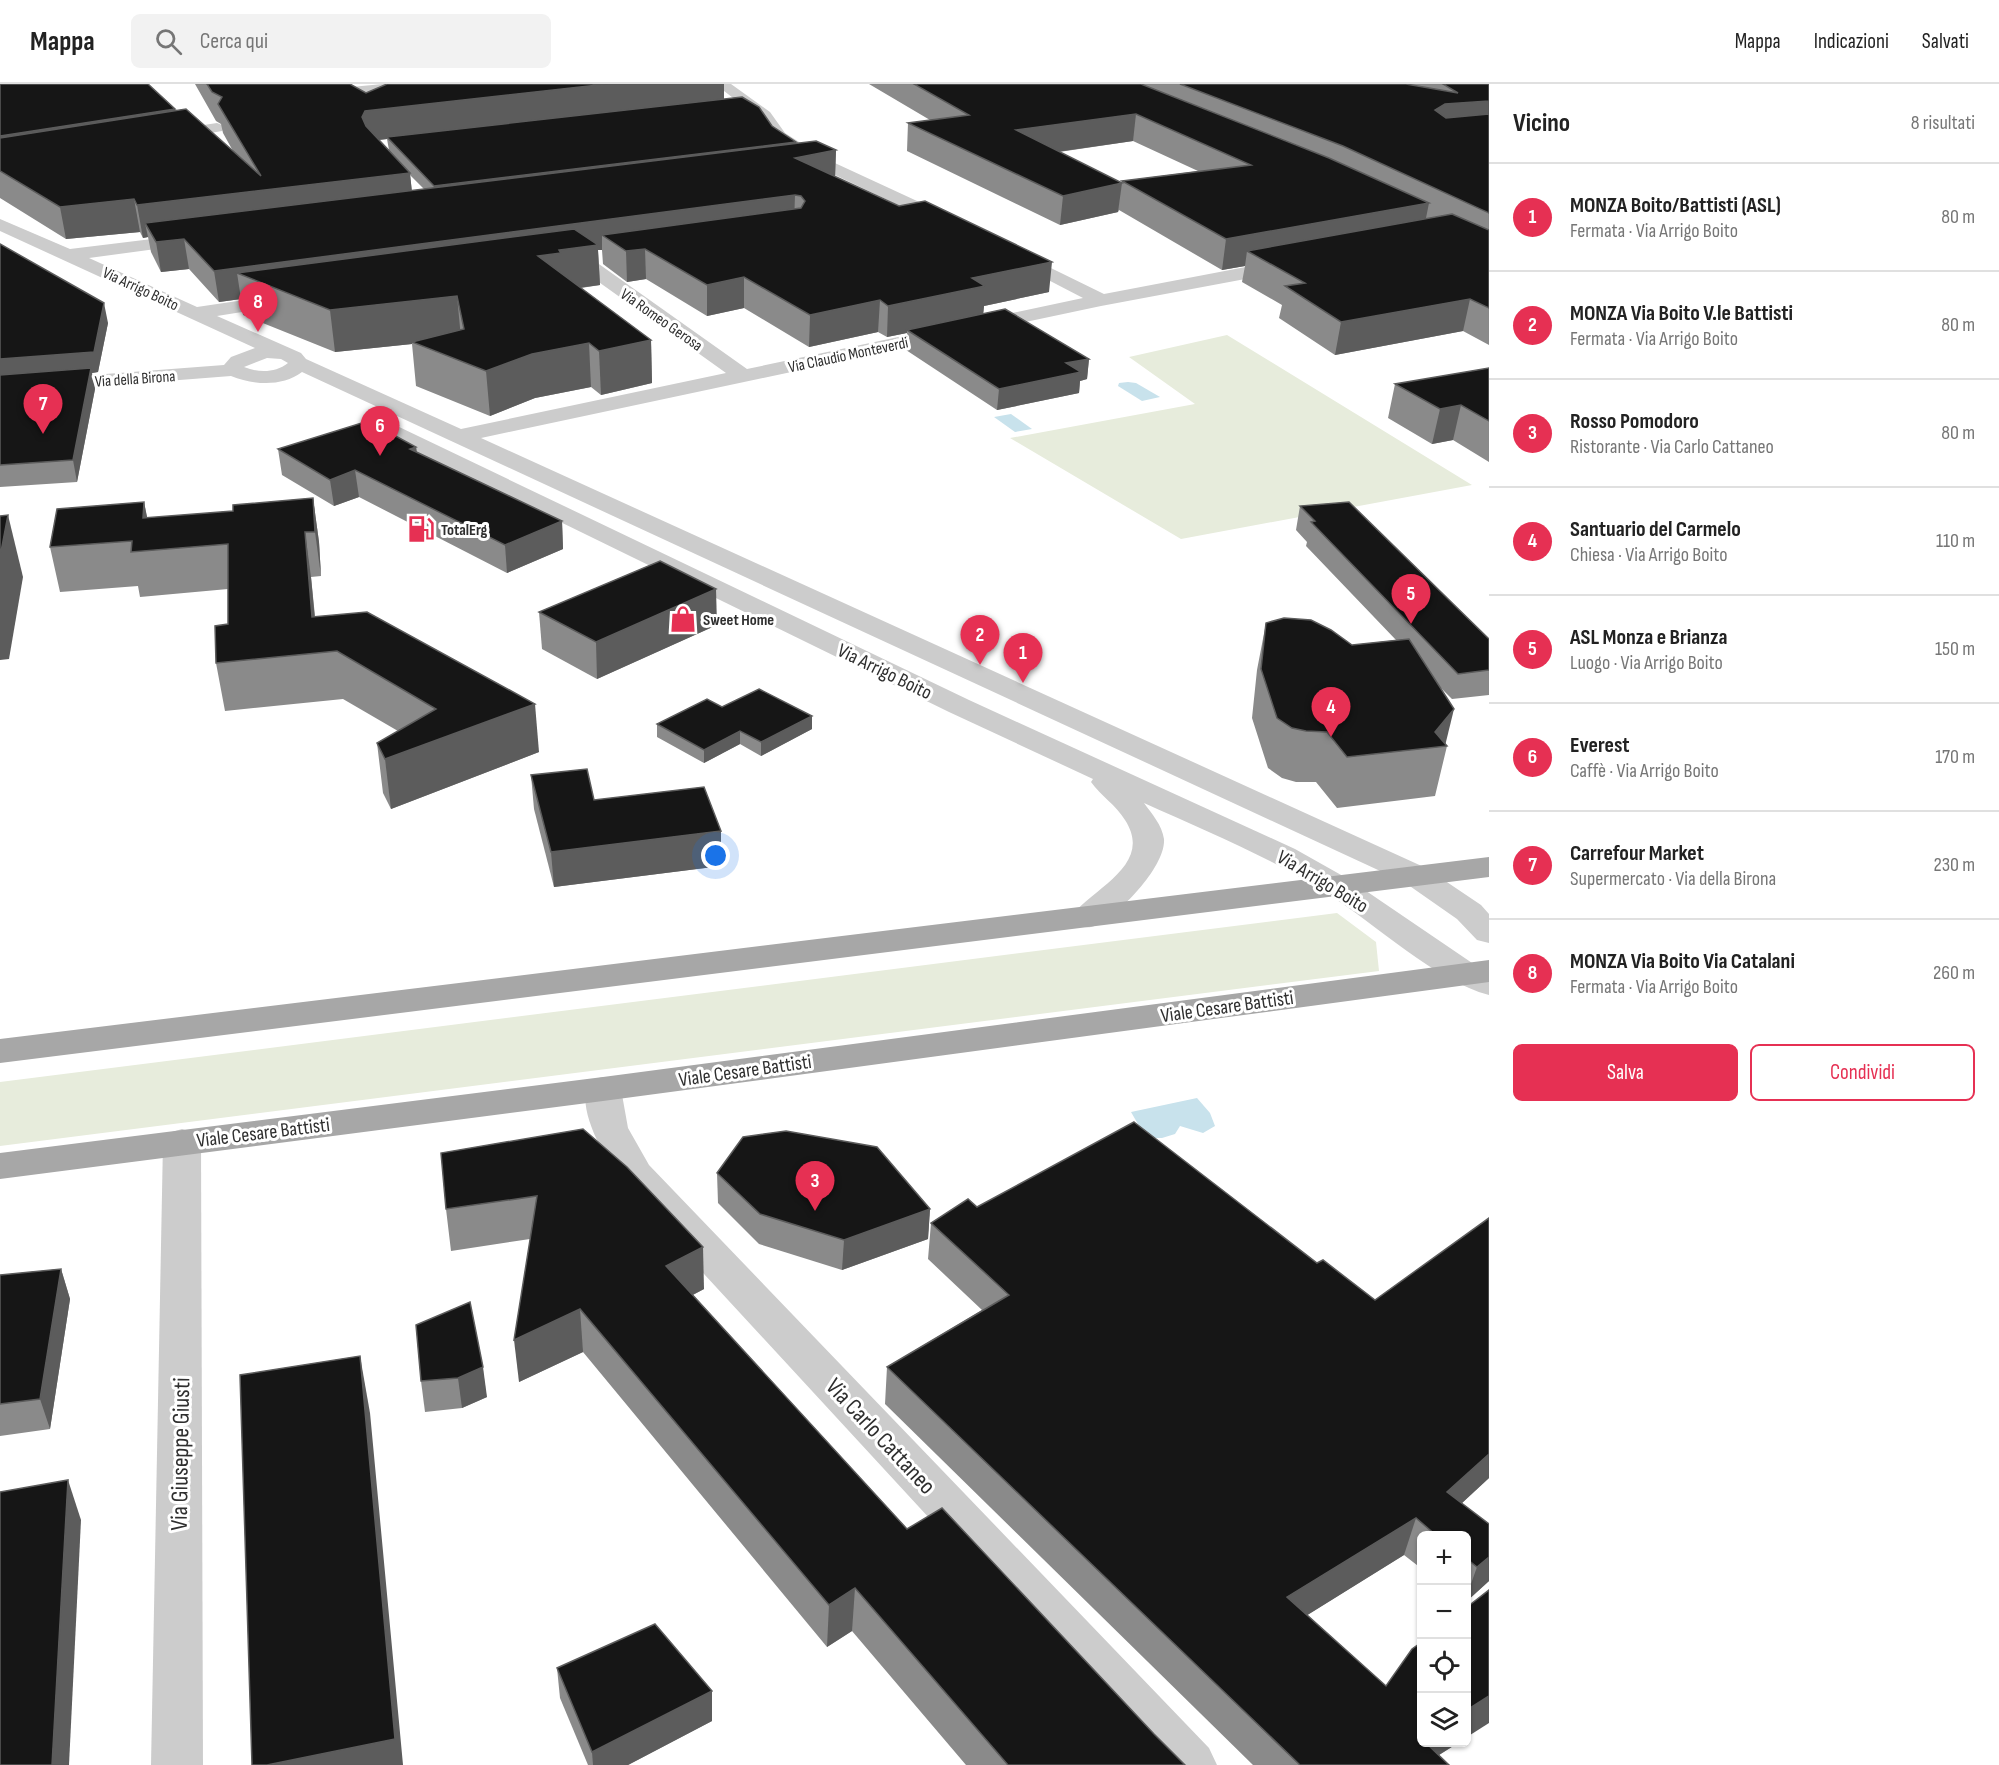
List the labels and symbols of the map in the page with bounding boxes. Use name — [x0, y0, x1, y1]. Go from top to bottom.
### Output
street label: Via Arrigo Boito — [99, 263, 181, 315]
pin: 8 — [238, 282, 278, 332]
street label: Via Romeo Gerosa — [616, 285, 706, 356]
street label: Via Claudio Monteverdi — [787, 333, 910, 377]
street label: Via della Birona — [94, 367, 176, 392]
pin: 7 — [24, 384, 63, 434]
pin: 6 — [360, 406, 400, 456]
fuel station icon: TotalErg — [406, 514, 436, 544]
place label: TotalErg — [441, 521, 488, 540]
pin: 5 — [1392, 574, 1430, 624]
shop icon: Sweet Home — [668, 604, 698, 634]
place label: Sweet Home — [703, 611, 774, 630]
pin: 2 — [960, 616, 1000, 665]
pin: 1 — [1004, 634, 1042, 683]
street label: Via Arrigo Boito — [833, 639, 936, 705]
pin: 4 — [1312, 688, 1350, 737]
your location — [701, 841, 730, 870]
street label: Via Arrigo Boito — [1272, 845, 1373, 918]
street label: Viale Cesare Battisti — [1159, 986, 1295, 1028]
street label: Viale Cesare Battisti — [677, 1050, 813, 1092]
street label: Viale Cesare Battisti — [195, 1113, 331, 1153]
pin: 3 — [796, 1162, 834, 1211]
street label: Via Carlo Cattaneo — [820, 1372, 942, 1500]
street label: Via Giuseppe Giusti — [165, 1377, 196, 1531]

